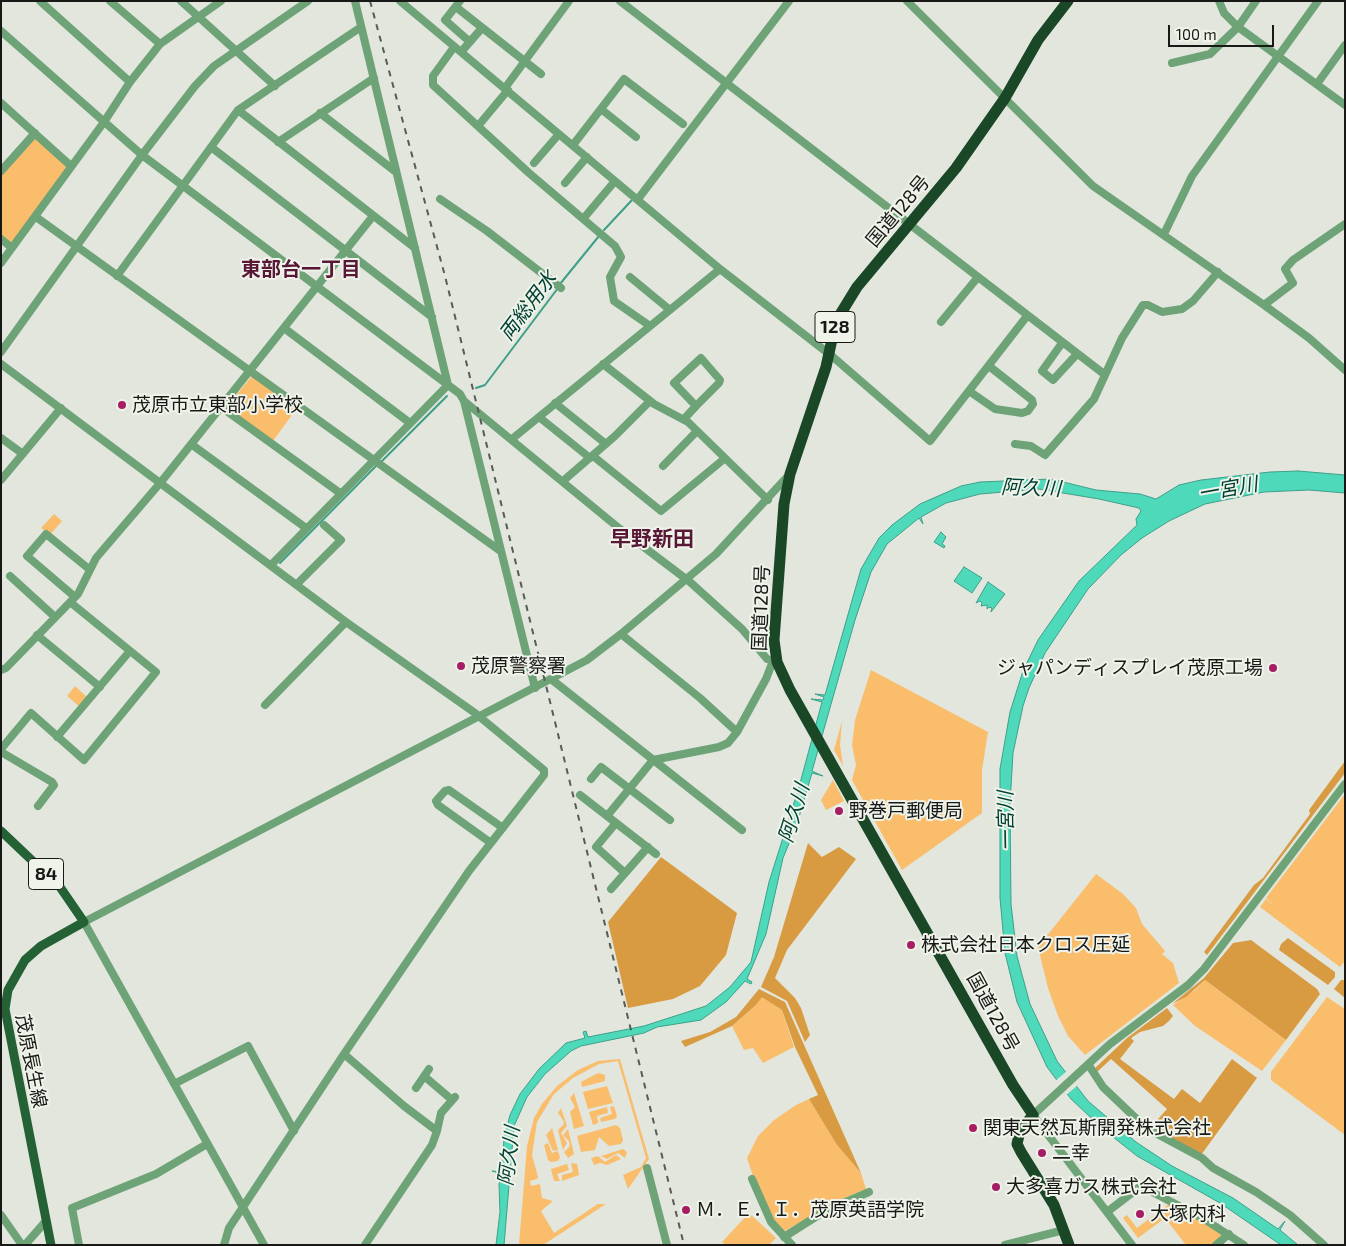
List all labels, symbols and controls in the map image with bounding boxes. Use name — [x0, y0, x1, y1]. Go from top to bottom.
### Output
scale bar — [1171, 15, 1277, 47]
text: 100 m — [1176, 25, 1217, 43]
street label: 国道128号 — [861, 170, 935, 252]
district label: 東部台一丁目 — [241, 257, 361, 281]
water label: 両総用水 — [494, 267, 562, 345]
road number: 128 — [815, 312, 855, 342]
place label: 茂原市立東部小学校 — [132, 394, 303, 416]
marker: 茂原市立東部小学校 — [116, 399, 128, 411]
water label: 一宮川 — [1196, 472, 1260, 506]
water label: 阿久川 — [1001, 475, 1061, 501]
district label: 早野新田 — [610, 526, 694, 552]
street label: 国道128号 — [748, 564, 774, 652]
place label: 茂原警察署 — [471, 655, 566, 677]
place label: ジャパンディスプレイ茂原工場 — [997, 657, 1263, 679]
marker: 茂原警察署 — [455, 660, 467, 672]
marker: ジャパンディスプレイ茂原工場 — [1267, 662, 1279, 674]
water label: 阿久川 — [774, 781, 814, 845]
water label: 一宮川 — [993, 791, 1019, 851]
place label: 野巻戸郵便局 — [849, 800, 963, 822]
marker: 野巻戸郵便局 — [833, 805, 845, 817]
road number: 84 — [28, 859, 64, 890]
place label: 株式会社日本クロス圧延 — [921, 934, 1130, 956]
marker: 株式会社日本クロス圧延 — [905, 939, 917, 951]
street label: 国道128号 — [962, 969, 1024, 1055]
street label: 茂原長生線 — [11, 1012, 51, 1110]
place label: 関東天然瓦斯開発株式会社 — [983, 1117, 1211, 1139]
marker: 関東天然瓦斯開発株式会社 — [967, 1122, 979, 1134]
water label: 阿久川 — [493, 1125, 525, 1187]
place label: 二幸 — [1052, 1142, 1090, 1164]
marker: 二幸 — [1036, 1147, 1048, 1159]
place label: 大多喜ガス株式会社 — [1006, 1176, 1177, 1198]
marker: 大多喜ガス株式会社 — [990, 1181, 1002, 1193]
place label: Ｍ．Ｅ．Ｉ．茂原英語学院 — [696, 1199, 924, 1221]
place label: 大塚内科 — [1150, 1203, 1226, 1225]
marker: Ｍ．Ｅ．Ｉ．茂原英語学院 — [680, 1204, 692, 1216]
marker: 大塚内科 — [1134, 1208, 1146, 1220]

